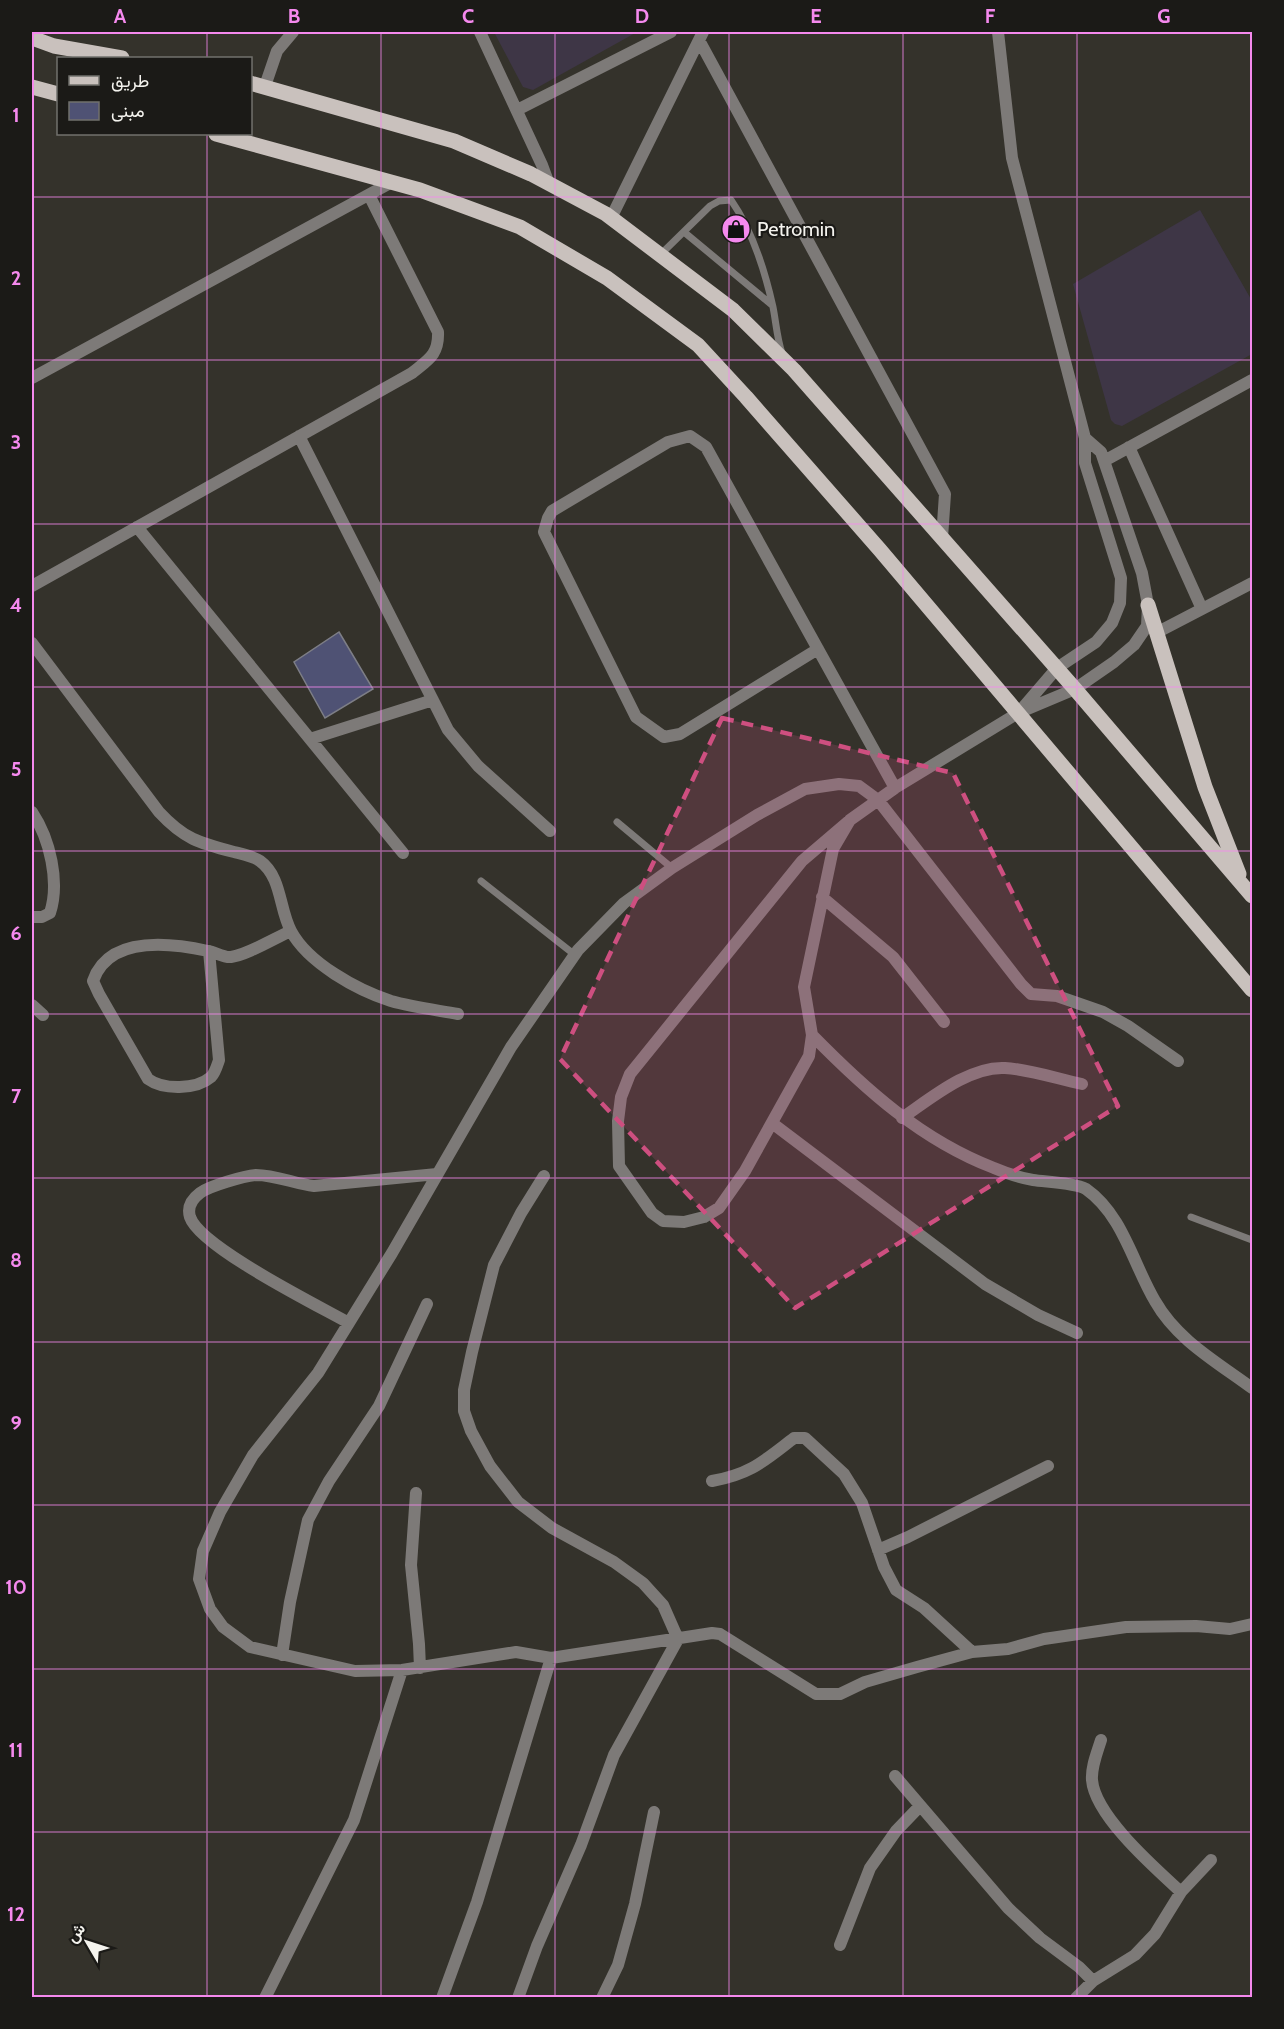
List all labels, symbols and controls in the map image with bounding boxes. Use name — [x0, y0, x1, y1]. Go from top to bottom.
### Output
text: A — [114, 4, 127, 28]
text: B — [288, 4, 300, 28]
text: C — [462, 4, 474, 28]
text: D — [635, 4, 649, 28]
text: E — [810, 4, 822, 28]
text: F — [985, 4, 996, 28]
text: G — [1157, 4, 1171, 28]
legend — [57, 57, 252, 135]
text: طريق — [111, 70, 149, 92]
text: مبنى — [111, 100, 145, 122]
text: 1 — [12, 103, 20, 127]
shop icon: Petromin — [720, 213, 752, 245]
place label: Petromin — [757, 217, 835, 241]
text: 2 — [11, 266, 21, 290]
text: 3 — [11, 430, 21, 454]
text: 4 — [10, 593, 22, 617]
text: 5 — [11, 757, 21, 781]
text: 6 — [10, 921, 22, 945]
text: 7 — [11, 1084, 22, 1108]
text: 8 — [10, 1248, 22, 1272]
text: 9 — [10, 1411, 22, 1435]
text: 10 — [5, 1575, 27, 1599]
text: 11 — [9, 1738, 23, 1762]
text: 12 — [7, 1902, 25, 1926]
north arrow — [57, 1912, 117, 1972]
text: ش — [62, 1919, 89, 1946]

